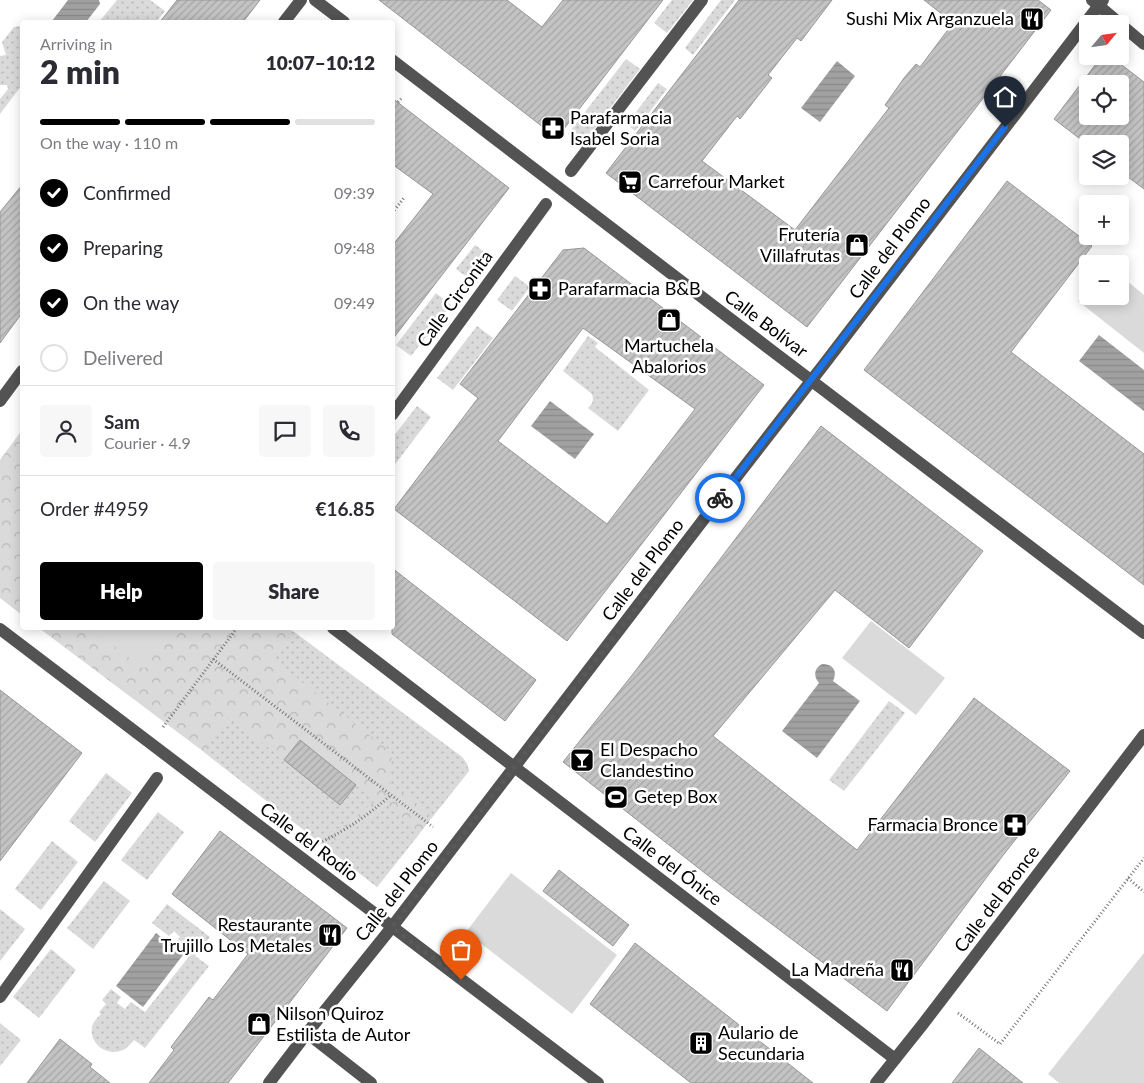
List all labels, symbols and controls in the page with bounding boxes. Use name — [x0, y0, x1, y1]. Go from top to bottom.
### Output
restaurant icon: Sushi Mix Arganzuela — [1019, 6, 1045, 32]
place label: Sushi Mix Arganzuela — [846, 7, 1014, 29]
north arrow — [1079, 15, 1129, 65]
map controls — [1079, 15, 1129, 305]
text: Arriving in — [40, 34, 113, 53]
text: 10:07–10:12 — [266, 51, 375, 74]
text: 2 min — [40, 52, 120, 91]
button: locate — [1079, 75, 1129, 125]
pin — [984, 76, 1026, 127]
icon: home — [991, 83, 1019, 111]
place label: Parafarmacia Isabel Soria — [570, 106, 672, 149]
pharmacy icon: Parafarmacia Isabel Soria — [540, 115, 566, 141]
text: On the way · 110 m — [40, 133, 178, 152]
button: layers — [1079, 135, 1129, 185]
supermarket icon: Carrefour Market — [617, 169, 643, 195]
place label: Carrefour Market — [648, 170, 785, 192]
icon: check — [40, 179, 68, 207]
text: Confirmed — [83, 181, 171, 204]
text: 09:39 — [334, 183, 375, 202]
street label: Calle del Plomo — [844, 192, 935, 303]
button: + — [1079, 195, 1129, 245]
place label: Frutería Villafrutas — [760, 223, 840, 266]
shop icon: Frutería Villafrutas — [844, 232, 870, 258]
icon: check — [40, 234, 68, 262]
text: Preparing — [83, 236, 163, 259]
text: 09:48 — [334, 238, 375, 257]
street label: Calle Circonita — [412, 246, 497, 351]
button: − — [1079, 255, 1129, 305]
pharmacy icon: Parafarmacia B&B — [527, 276, 553, 302]
place label: Parafarmacia B&B — [558, 277, 701, 299]
street label: Calle Bolívar — [721, 285, 813, 362]
icon: check — [40, 289, 68, 317]
text: On the way — [83, 291, 179, 314]
text: 09:49 — [334, 293, 375, 312]
shop icon: Martuchela Abalorios — [656, 307, 682, 333]
place label: Martuchela Abalorios — [624, 334, 714, 377]
text: Delivered — [83, 346, 163, 369]
button: person — [40, 405, 92, 457]
button: chat — [259, 405, 311, 457]
button: phone — [323, 405, 375, 457]
text: Sam — [104, 410, 140, 433]
text: Courier · 4.9 — [104, 433, 191, 452]
courier — [695, 473, 745, 523]
icon: bike — [706, 484, 734, 512]
text: Order #4959 — [40, 497, 149, 520]
text: €16.85 — [315, 497, 375, 520]
street label: Calle del Plomo — [597, 514, 688, 625]
button: Help — [40, 562, 203, 620]
button: Share — [213, 562, 375, 620]
place label: El Despacho Clandestino — [600, 738, 698, 781]
bar icon: El Despacho Clandestino — [569, 747, 595, 773]
sports icon: Getep Box — [603, 784, 629, 810]
place label: Getep Box — [634, 785, 717, 807]
street label: Calle del Rodio — [256, 797, 363, 885]
pharmacy icon: Farmacia Bronce — [1002, 812, 1028, 838]
place label: Farmacia Bronce — [868, 813, 998, 835]
street label: Calle del Ónice — [619, 821, 727, 910]
street label: Calle del Plomo — [350, 835, 443, 945]
street label: Calle del Bronce — [949, 841, 1043, 956]
place label: Restaurante Trujillo Los Metales — [161, 913, 312, 956]
restaurant icon: Restaurante Trujillo Los Metales — [317, 922, 343, 948]
pin — [440, 929, 482, 980]
icon: bag — [447, 936, 475, 964]
restaurant icon: La Madreña — [889, 957, 915, 983]
place label: La Madreña — [791, 958, 884, 980]
place label: Nilson Quiroz Estilista de Autor — [276, 1002, 411, 1045]
shop icon: Nilson Quiroz Estilista de Autor — [246, 1011, 272, 1037]
place label: Aulario de Secundaria — [718, 1021, 805, 1064]
building icon: Aulario de Secundaria — [688, 1030, 714, 1056]

